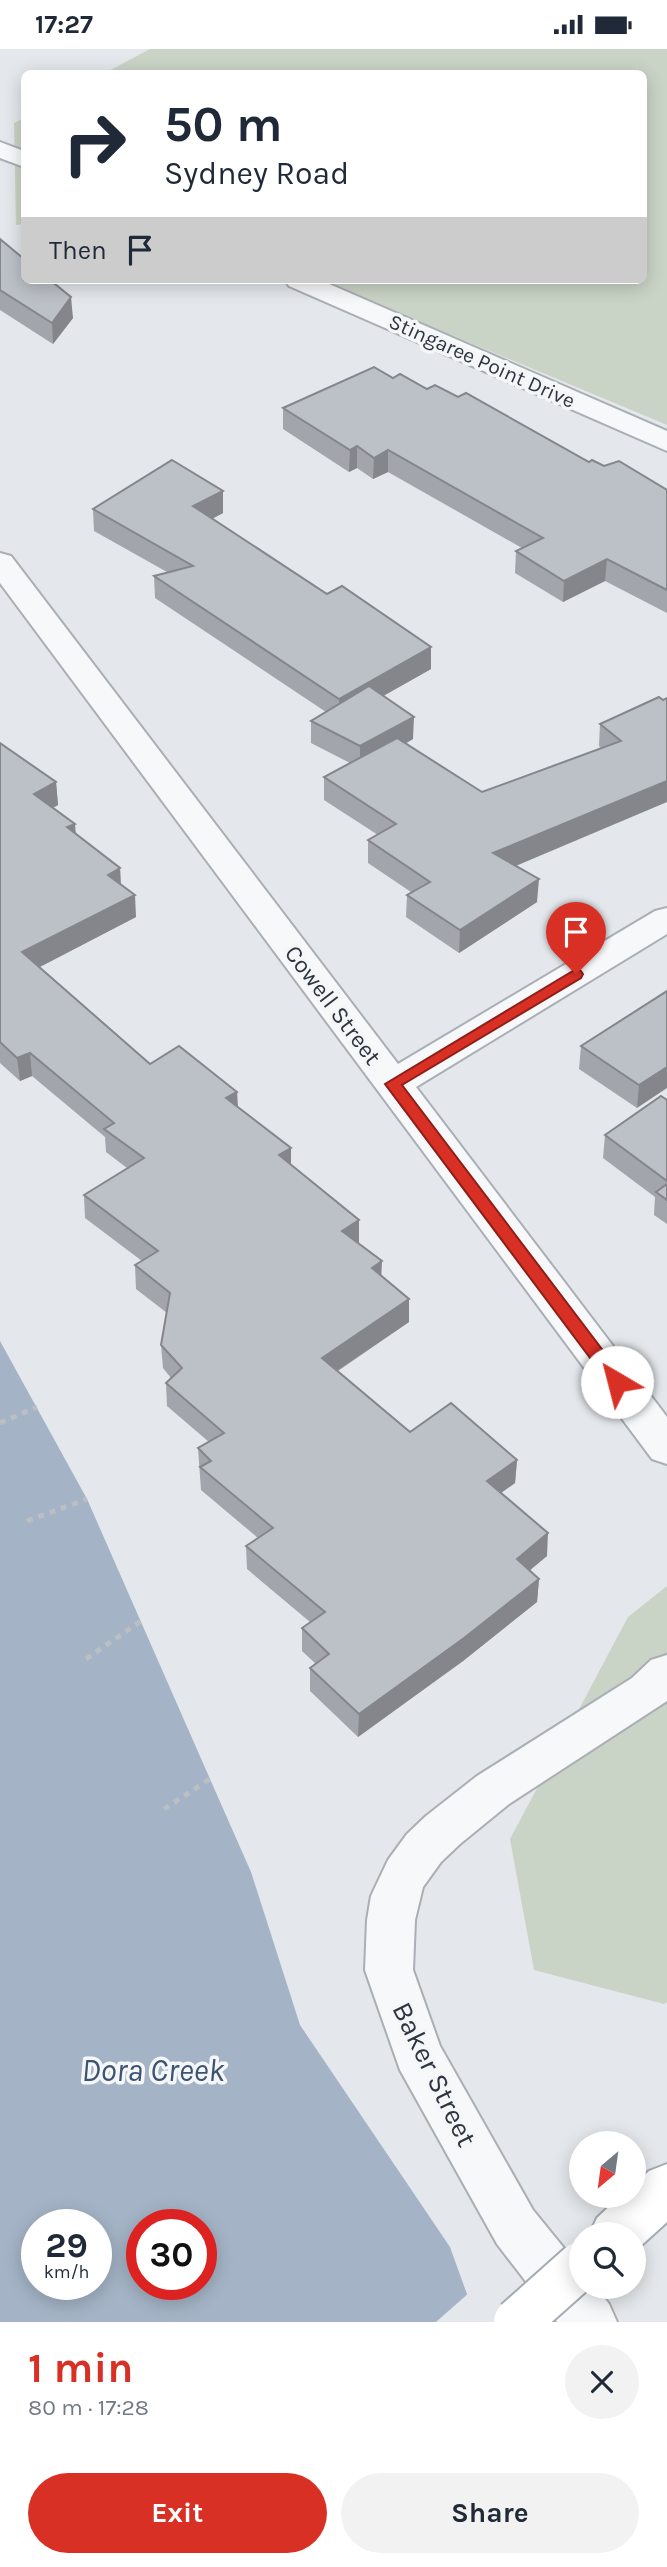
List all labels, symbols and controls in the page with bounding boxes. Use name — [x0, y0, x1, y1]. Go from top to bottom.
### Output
text: 17:27 — [35, 9, 93, 40]
text: 50 m — [164, 96, 282, 153]
icon: right — [49, 98, 140, 189]
text: Sydney Road — [164, 155, 349, 192]
icon: arrive — [121, 231, 159, 269]
text: Then — [49, 235, 107, 266]
street label: Stingaree Point Drive — [385, 309, 579, 413]
pin — [546, 902, 606, 974]
icon: arrive — [557, 913, 595, 951]
street label: Cowell Street — [279, 940, 387, 1070]
position arrow — [580, 1345, 654, 1419]
street label: Baker Street — [385, 1997, 484, 2152]
water label: Dora Creek — [81, 2052, 225, 2089]
north arrow — [569, 2131, 646, 2209]
map controls — [569, 2131, 646, 2299]
speed limit sign: 30 — [126, 2209, 217, 2300]
button: search — [569, 2222, 646, 2299]
text: 29 — [45, 2225, 88, 2266]
text: km/h — [44, 2261, 89, 2283]
text: 1 min — [28, 2343, 133, 2393]
button: close — [565, 2345, 639, 2419]
text: 80 m · 17:28 — [28, 2394, 149, 2421]
button: Exit — [28, 2473, 327, 2553]
button: Share — [341, 2473, 639, 2553]

